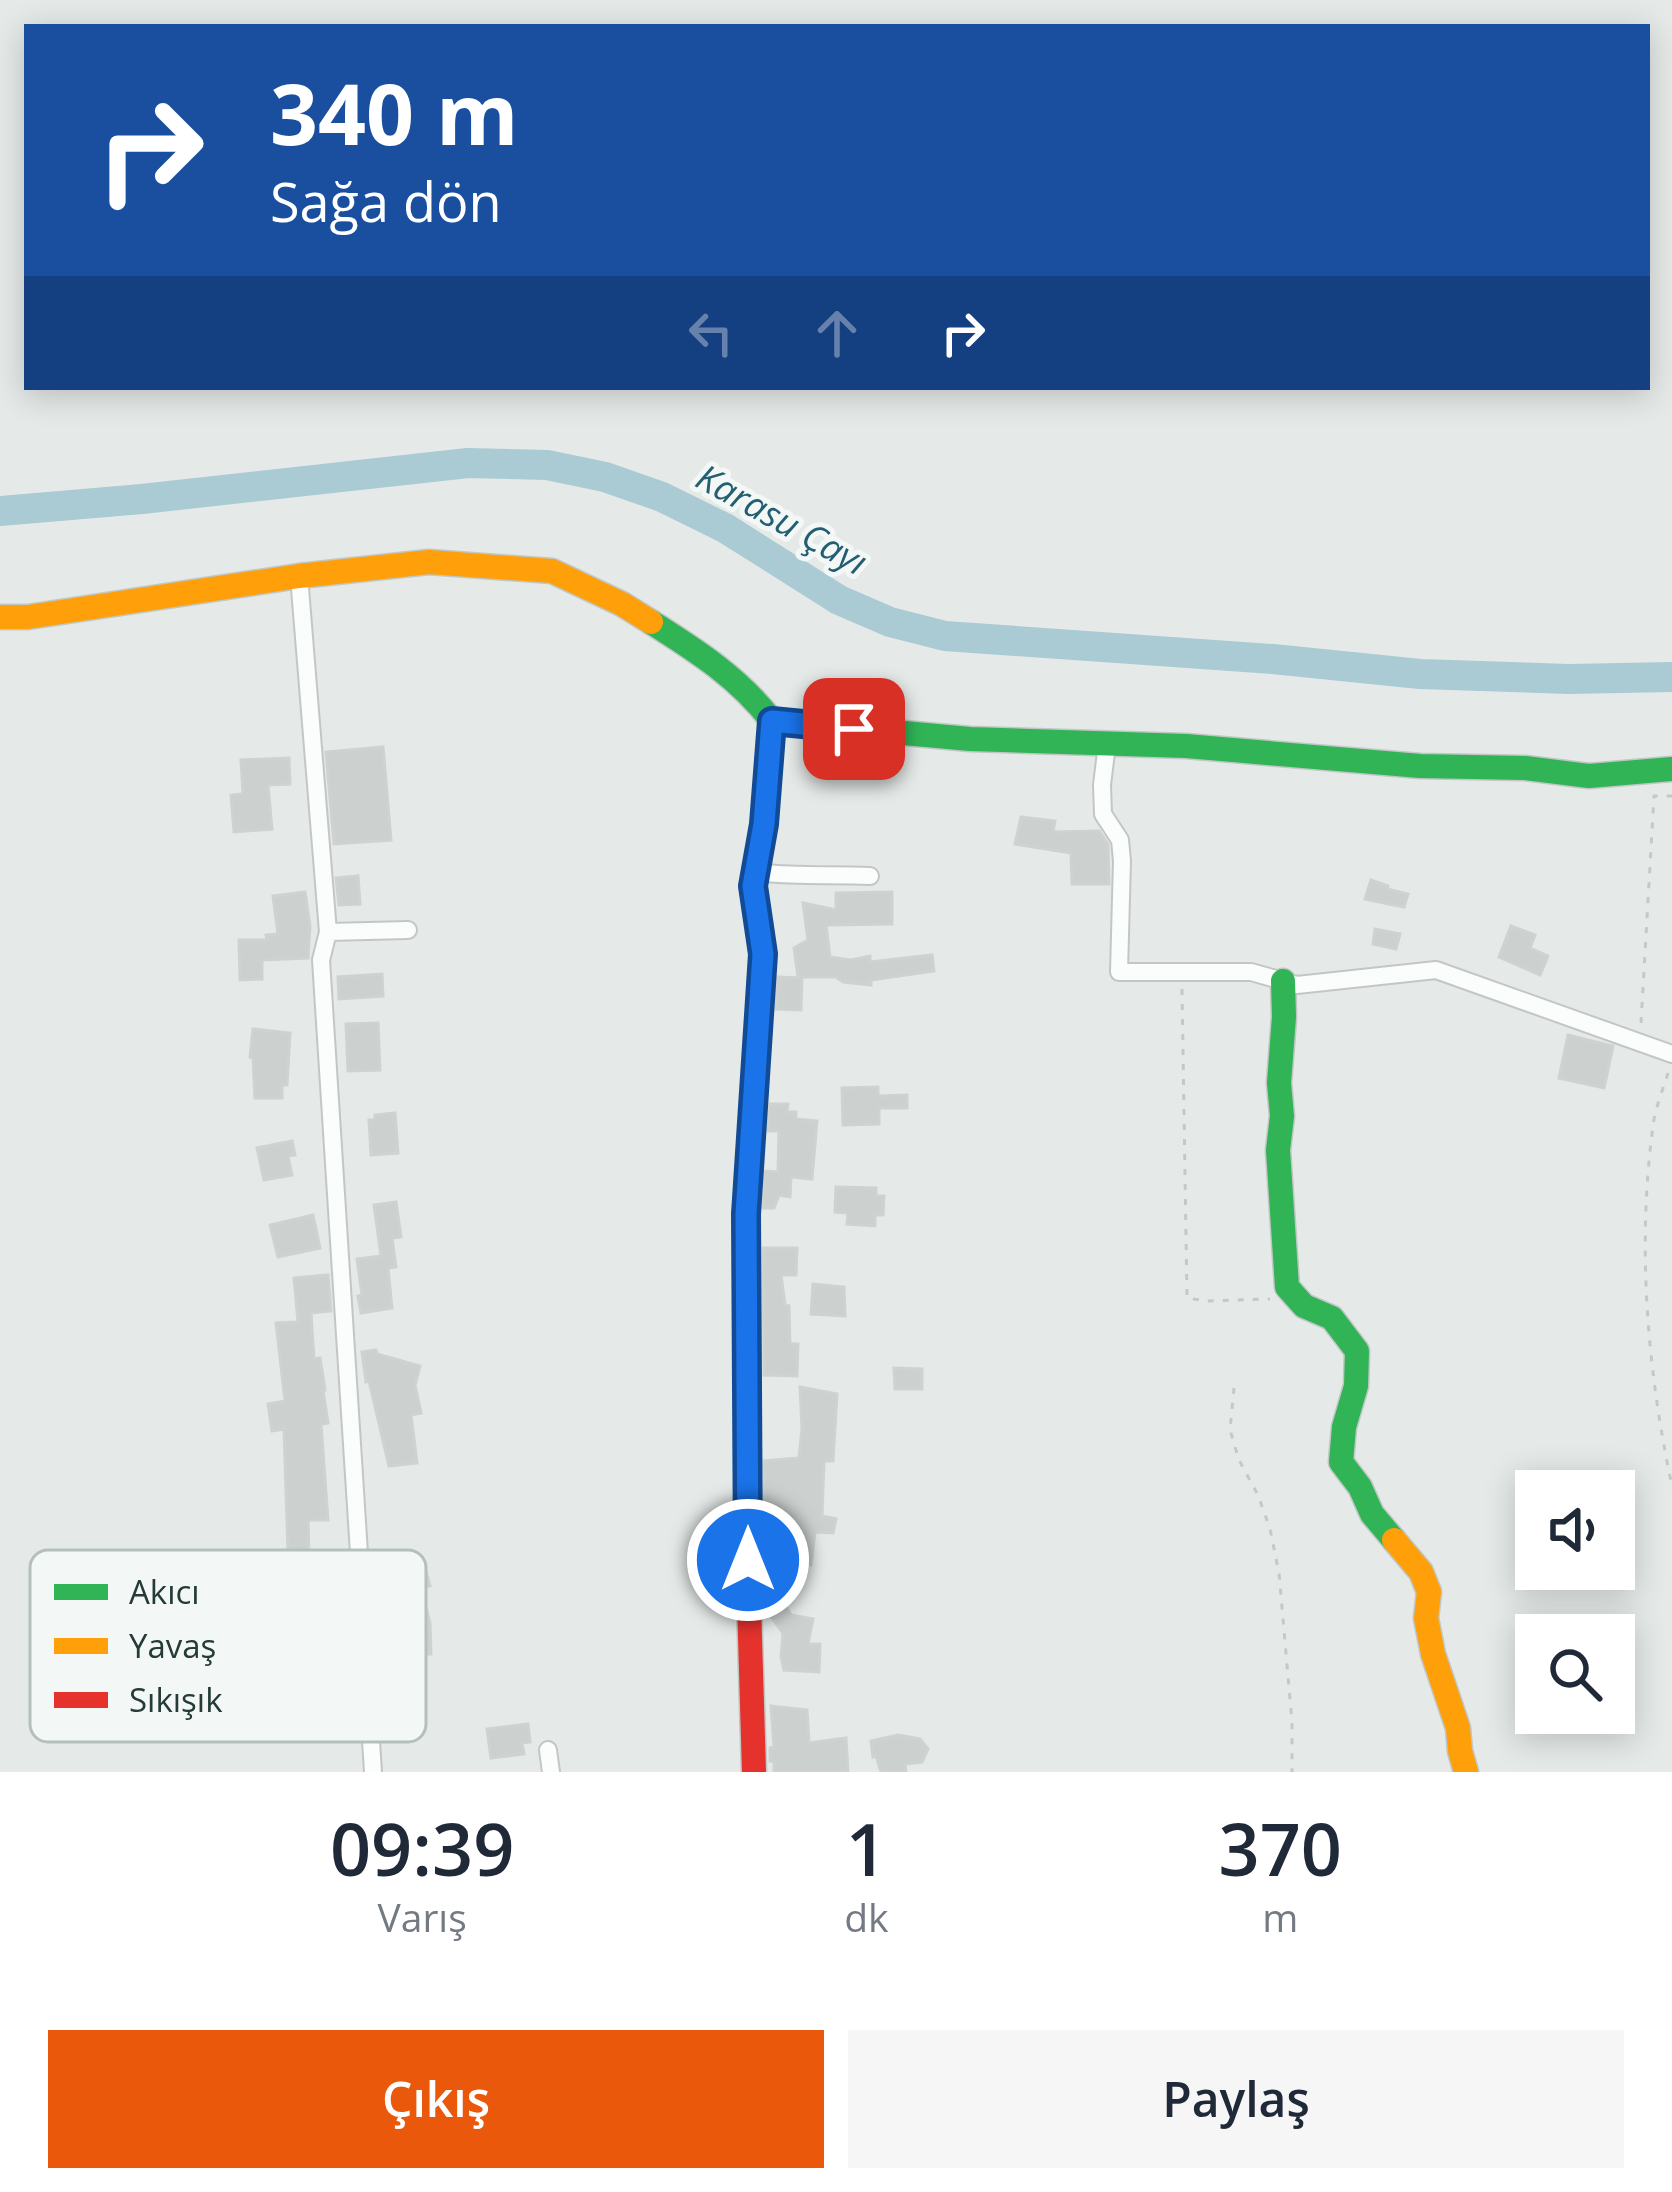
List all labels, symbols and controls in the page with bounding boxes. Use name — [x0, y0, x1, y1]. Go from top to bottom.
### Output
text: 340 m — [270, 55, 518, 170]
icon: right — [72, 72, 228, 228]
text: Sağa dön — [270, 164, 502, 238]
icon: left — [678, 300, 744, 366]
icon: ahead — [804, 300, 870, 366]
icon: right — [930, 300, 996, 366]
water label: Karasu Çayı — [688, 452, 876, 586]
pin — [803, 678, 905, 780]
icon: arrive — [821, 696, 887, 762]
map controls — [1515, 1470, 1635, 1734]
button: sound — [1515, 1470, 1635, 1590]
position arrow — [685, 1497, 811, 1623]
legend — [30, 1550, 426, 1742]
text: Akıcı — [129, 1569, 200, 1614]
button: search — [1515, 1614, 1635, 1734]
text: Yavaş — [129, 1623, 216, 1668]
text: Sıkışık — [129, 1677, 223, 1722]
text: 09:39 — [330, 1799, 514, 1897]
text: 1 — [846, 1799, 887, 1897]
text: 370 — [1219, 1799, 1342, 1897]
text: Varış — [377, 1890, 467, 1943]
text: dk — [844, 1890, 889, 1943]
text: m — [1262, 1890, 1298, 1943]
button: Çıkış — [48, 2030, 824, 2168]
button: Paylaş — [848, 2030, 1624, 2168]

